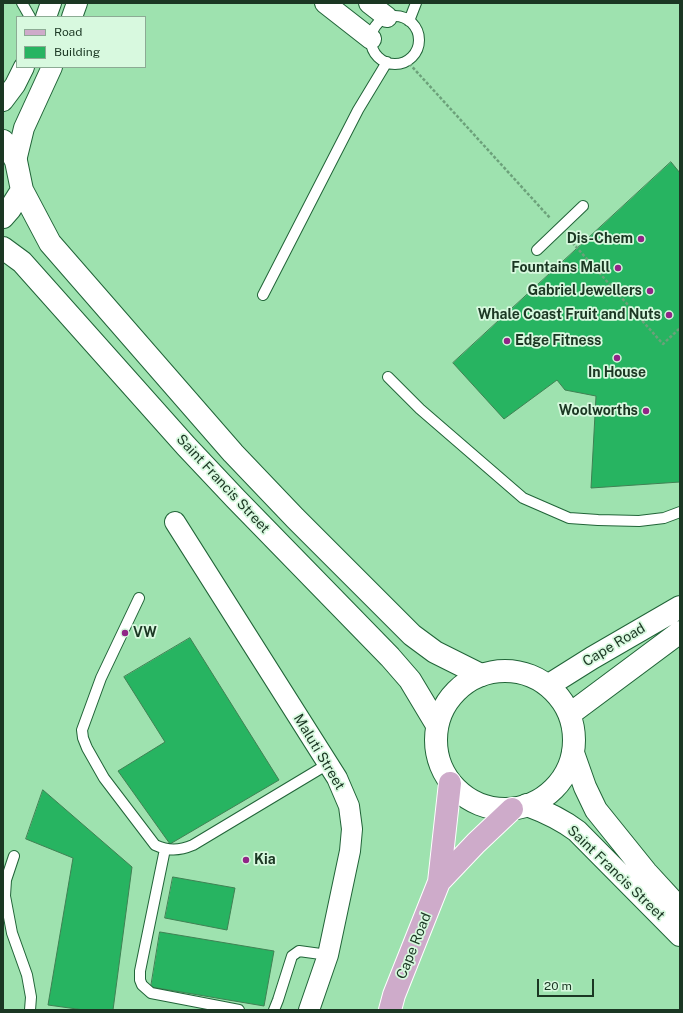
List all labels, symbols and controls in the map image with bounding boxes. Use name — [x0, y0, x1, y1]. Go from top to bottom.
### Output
legend — [16, 16, 146, 68]
text: Road — [54, 25, 82, 39]
text: Building — [54, 45, 100, 59]
place label: Dis-Chem — [567, 231, 633, 247]
marker: Dis-Chem — [636, 234, 646, 244]
place label: Fountains Mall — [511, 260, 610, 276]
marker: Fountains Mall — [613, 263, 623, 273]
place label: Gabriel Jewellers — [527, 283, 642, 299]
marker: Gabriel Jewellers — [645, 286, 655, 296]
place label: Whale Coast Fruit and Nuts — [478, 307, 661, 323]
marker: Whale Coast Fruit and Nuts — [664, 310, 674, 320]
place label: Edge Fitness — [515, 333, 601, 349]
marker: Edge Fitness — [502, 336, 512, 346]
marker: In House — [612, 353, 622, 363]
place label: In House — [588, 365, 646, 381]
place label: Woolworths — [559, 403, 638, 419]
marker: Woolworths — [641, 406, 651, 416]
street label: Saint Francis Street — [173, 431, 273, 537]
street label: Cape Road — [580, 620, 648, 670]
place label: VW — [133, 625, 157, 641]
marker: VW — [120, 628, 130, 638]
street label: Maluti Street — [290, 711, 348, 793]
street label: Saint Francis Street — [564, 822, 668, 924]
place label: Kia — [254, 852, 276, 868]
marker: Kia — [241, 855, 251, 865]
street label: Cape Road — [393, 910, 435, 982]
scale bar — [539, 971, 596, 997]
text: 20 m — [544, 979, 572, 993]

